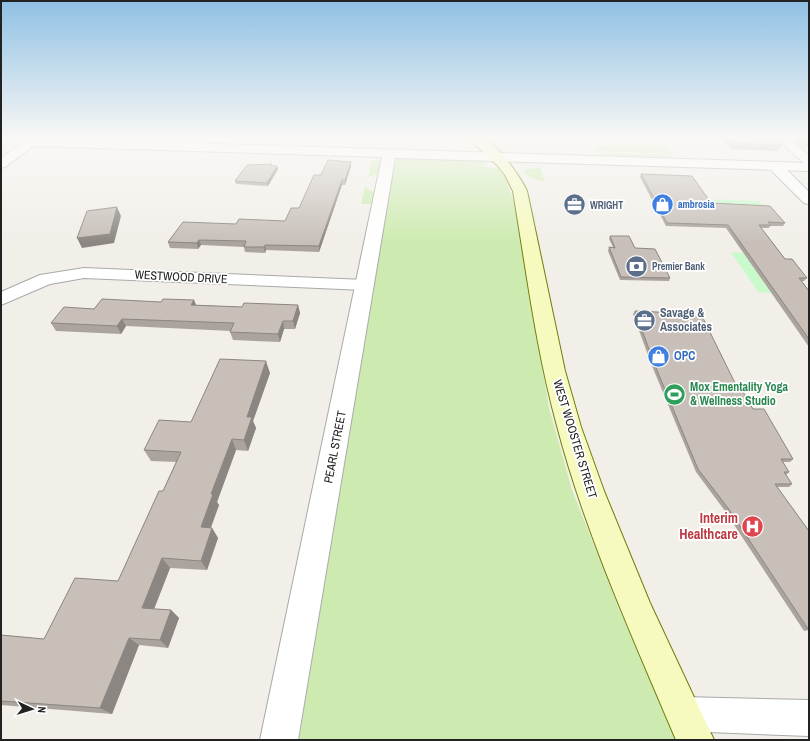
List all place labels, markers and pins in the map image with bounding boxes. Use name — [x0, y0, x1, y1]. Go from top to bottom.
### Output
shop icon: ambrosia — [650, 191, 676, 217]
office icon: WRIGHT — [561, 192, 587, 218]
place label: ambrosia — [678, 198, 715, 211]
place label: WRIGHT — [590, 199, 623, 212]
bank icon: Premier Bank — [624, 253, 650, 279]
place label: Premier Bank — [652, 260, 705, 273]
place label: Savage & Associates — [660, 305, 712, 335]
office icon: Savage & Associates — [631, 307, 657, 333]
shop icon: OPC — [646, 343, 672, 369]
place label: OPC — [674, 348, 695, 364]
place label: Mox Ementality Yoga & Wellness Studio — [690, 379, 789, 409]
sports icon: Mox Ementality Yoga & Wellness Studio — [662, 381, 688, 407]
place label: Interim Healthcare — [679, 509, 738, 543]
hospital icon: Interim Healthcare — [740, 513, 766, 539]

